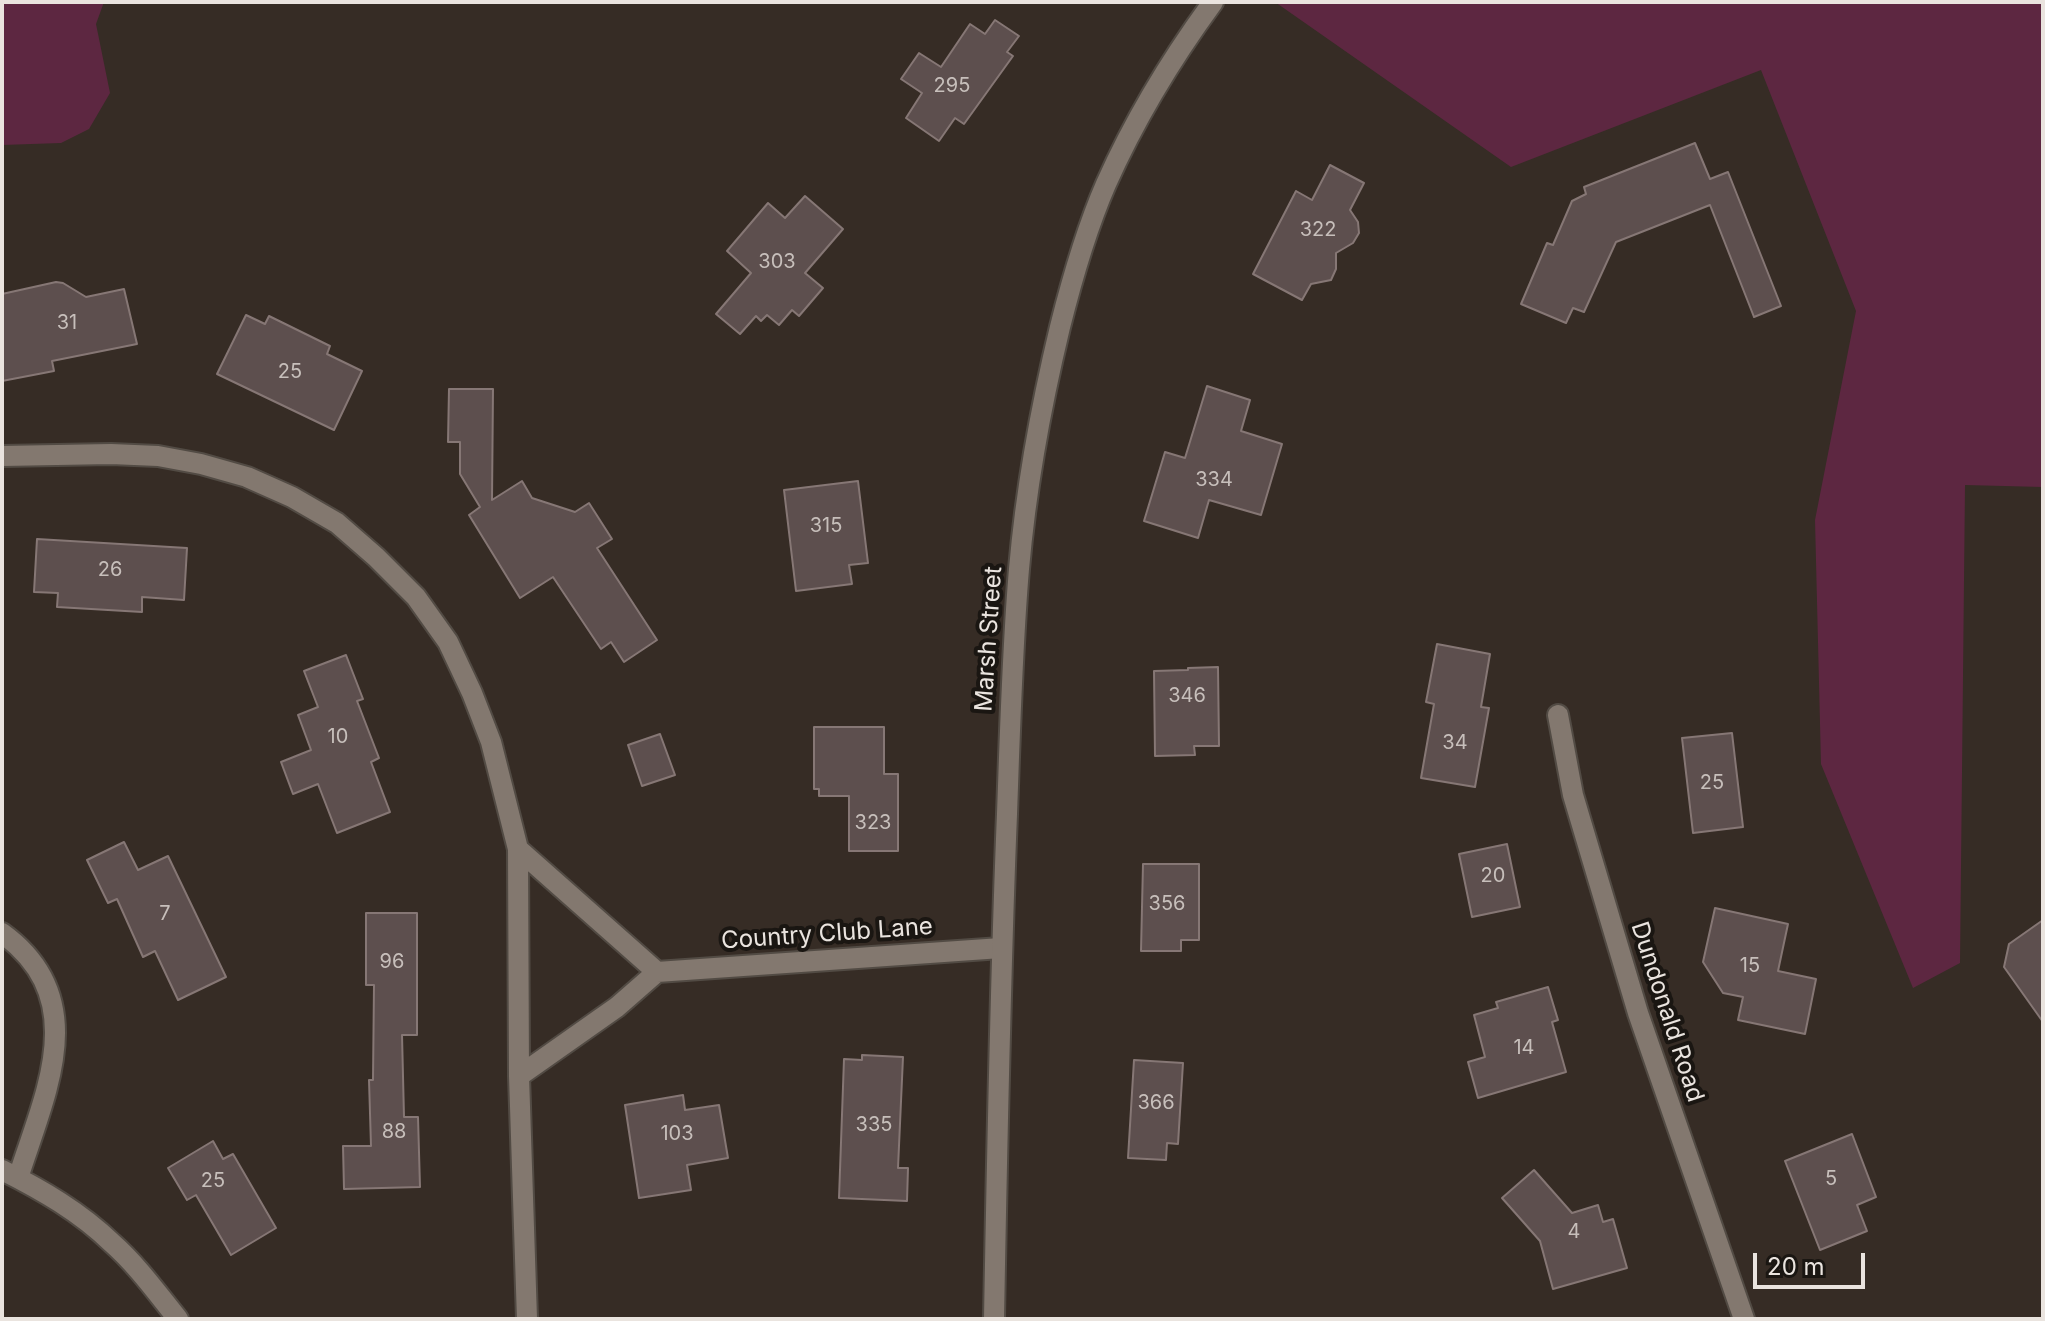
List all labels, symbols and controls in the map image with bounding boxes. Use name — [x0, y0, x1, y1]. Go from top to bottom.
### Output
house number: 295 — [934, 74, 970, 98]
house number: 322 — [1300, 218, 1336, 242]
house number: 303 — [758, 250, 796, 274]
house number: 31 — [57, 311, 77, 335]
house number: 25 — [278, 360, 302, 384]
house number: 334 — [1195, 468, 1233, 492]
house number: 315 — [810, 514, 842, 538]
house number: 26 — [98, 558, 122, 582]
street label: Marsh Street — [970, 565, 1008, 713]
house number: 346 — [1168, 684, 1206, 708]
house number: 10 — [328, 725, 348, 749]
house number: 34 — [1442, 731, 1468, 755]
house number: 25 — [1700, 771, 1724, 795]
house number: 323 — [855, 811, 891, 835]
house number: 20 — [1481, 864, 1505, 888]
house number: 356 — [1149, 892, 1185, 916]
house number: 7 — [159, 902, 171, 926]
street label: Country Club Lane — [720, 912, 934, 956]
street label: Dundonald Road — [1624, 918, 1710, 1106]
house number: 96 — [380, 950, 404, 974]
house number: 15 — [1740, 954, 1760, 978]
house number: 14 — [1513, 1036, 1535, 1060]
house number: 366 — [1137, 1091, 1175, 1115]
house number: 335 — [856, 1113, 892, 1137]
house number: 88 — [382, 1120, 406, 1144]
house number: 103 — [660, 1122, 694, 1146]
house number: 5 — [1825, 1167, 1837, 1191]
house number: 25 — [201, 1169, 225, 1193]
house number: 4 — [1568, 1220, 1580, 1244]
scale bar — [1757, 1237, 1869, 1287]
text: 20 m — [1767, 1252, 1825, 1281]

